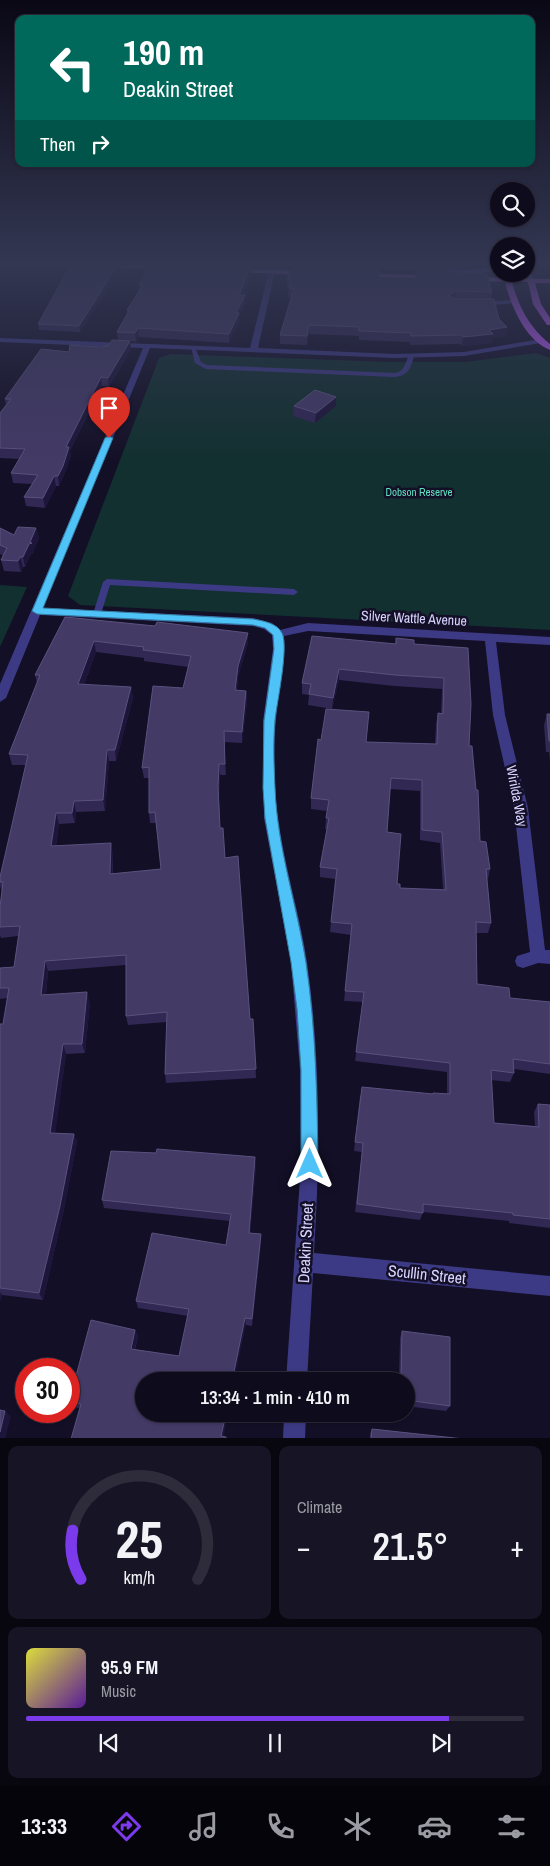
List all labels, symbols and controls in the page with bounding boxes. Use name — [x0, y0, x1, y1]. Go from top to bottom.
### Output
text: 190 m — [123, 29, 204, 76]
icon: left — [40, 35, 105, 100]
text: Deakin Street — [123, 74, 233, 104]
icon: right — [86, 130, 114, 158]
text: Then — [40, 131, 76, 157]
map controls — [490, 182, 535, 282]
button: search — [490, 182, 535, 227]
button: layers — [490, 237, 535, 282]
pin — [88, 387, 130, 438]
icon: arrive — [95, 394, 123, 422]
park label: Dobson Reserve — [385, 485, 453, 499]
street label: Silver Wattle Avenue — [361, 606, 467, 630]
street label: Wirilda Way — [502, 764, 532, 828]
position arrow — [283, 1137, 335, 1189]
street label: Deakin Street — [292, 1202, 318, 1284]
street label: Scullin Street — [387, 1259, 467, 1289]
speed limit sign: 30 — [15, 1358, 80, 1423]
text: 13:34 · 1 min · 410 m — [200, 1384, 350, 1410]
text: Climate — [297, 1496, 342, 1518]
text: 25 — [116, 1504, 163, 1574]
text: 21.5° — [373, 1521, 448, 1572]
text: − — [297, 1528, 310, 1566]
text: + — [511, 1528, 524, 1566]
text: km/h — [124, 1566, 155, 1590]
text: 95.9 FM — [101, 1654, 158, 1680]
text: Music — [101, 1680, 136, 1702]
icon: previous — [95, 1729, 123, 1757]
icon: pause — [261, 1729, 289, 1757]
icon: next — [427, 1729, 455, 1757]
icon: directions — [109, 1809, 144, 1844]
icon: music — [186, 1809, 221, 1844]
icon: phone — [263, 1809, 298, 1844]
icon: climate — [340, 1809, 375, 1844]
icon: car — [417, 1809, 452, 1844]
icon: filters — [494, 1809, 529, 1844]
text: 13:33 — [21, 1811, 67, 1841]

